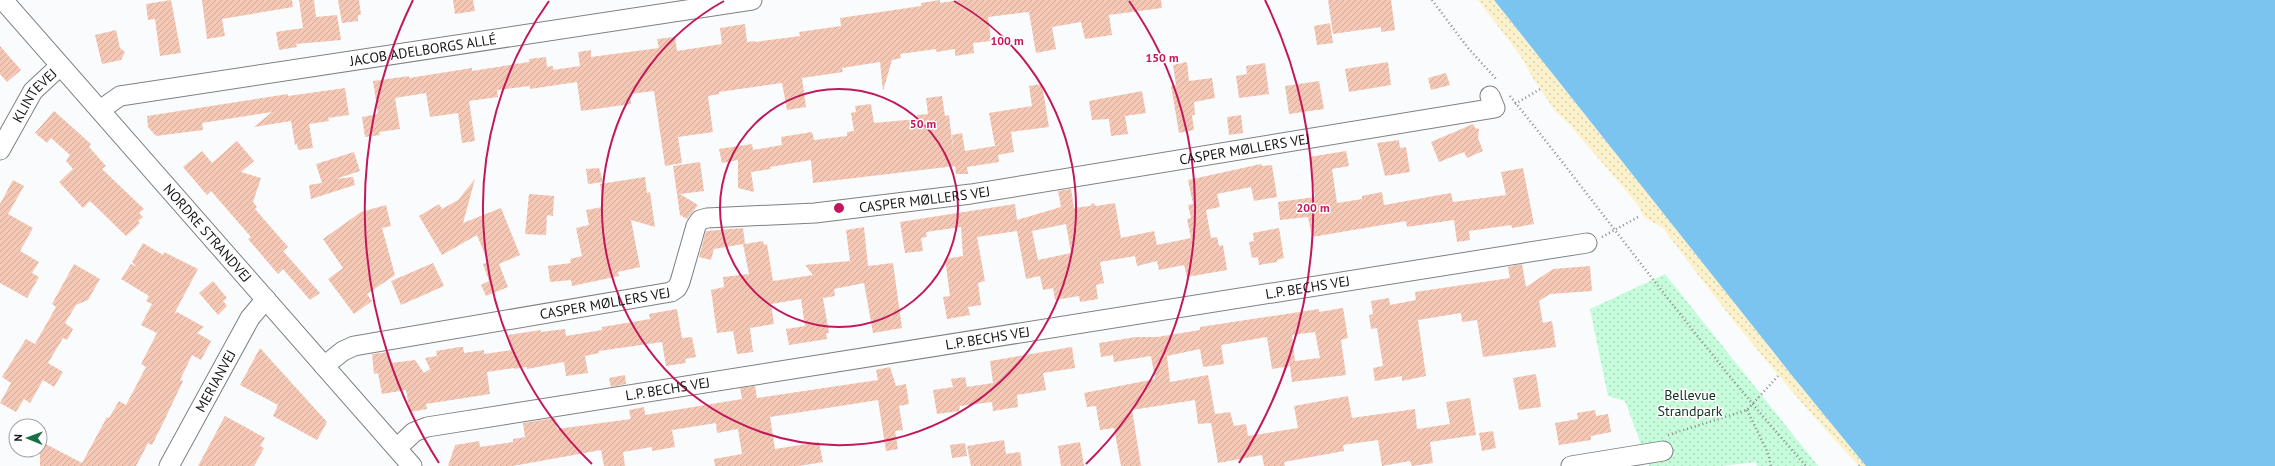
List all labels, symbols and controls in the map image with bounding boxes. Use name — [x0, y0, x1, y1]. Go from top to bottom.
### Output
street label: JACOB ADELBORGS ALLÉ — [348, 30, 498, 70]
text: 100 m — [990, 33, 1024, 48]
text: 150 m — [1145, 50, 1179, 65]
street label: KLINTEVEJ — [8, 64, 61, 126]
text: 50 m — [910, 116, 936, 131]
street label: CASPER MØLLERS VEJ — [1178, 130, 1311, 169]
street label: NORDRE STRANDVEJ — [159, 180, 256, 286]
street label: CASPER MØLLERS VEJ — [858, 182, 991, 217]
text: 200 m — [1296, 200, 1330, 215]
centre of rings — [832, 201, 846, 215]
street label: L.P. BECHS VEJ — [1264, 272, 1351, 303]
street label: CASPER MØLLERS VEJ — [539, 283, 672, 323]
street label: L.P. BECHS VEJ — [944, 322, 1031, 354]
street label: MERIANVEJ — [191, 347, 240, 415]
street label: L.P. BECHS VEJ — [624, 373, 711, 404]
park label: Bellevue Strandpark — [1657, 386, 1723, 420]
north arrow — [8, 418, 48, 458]
text: N — [11, 434, 25, 442]

